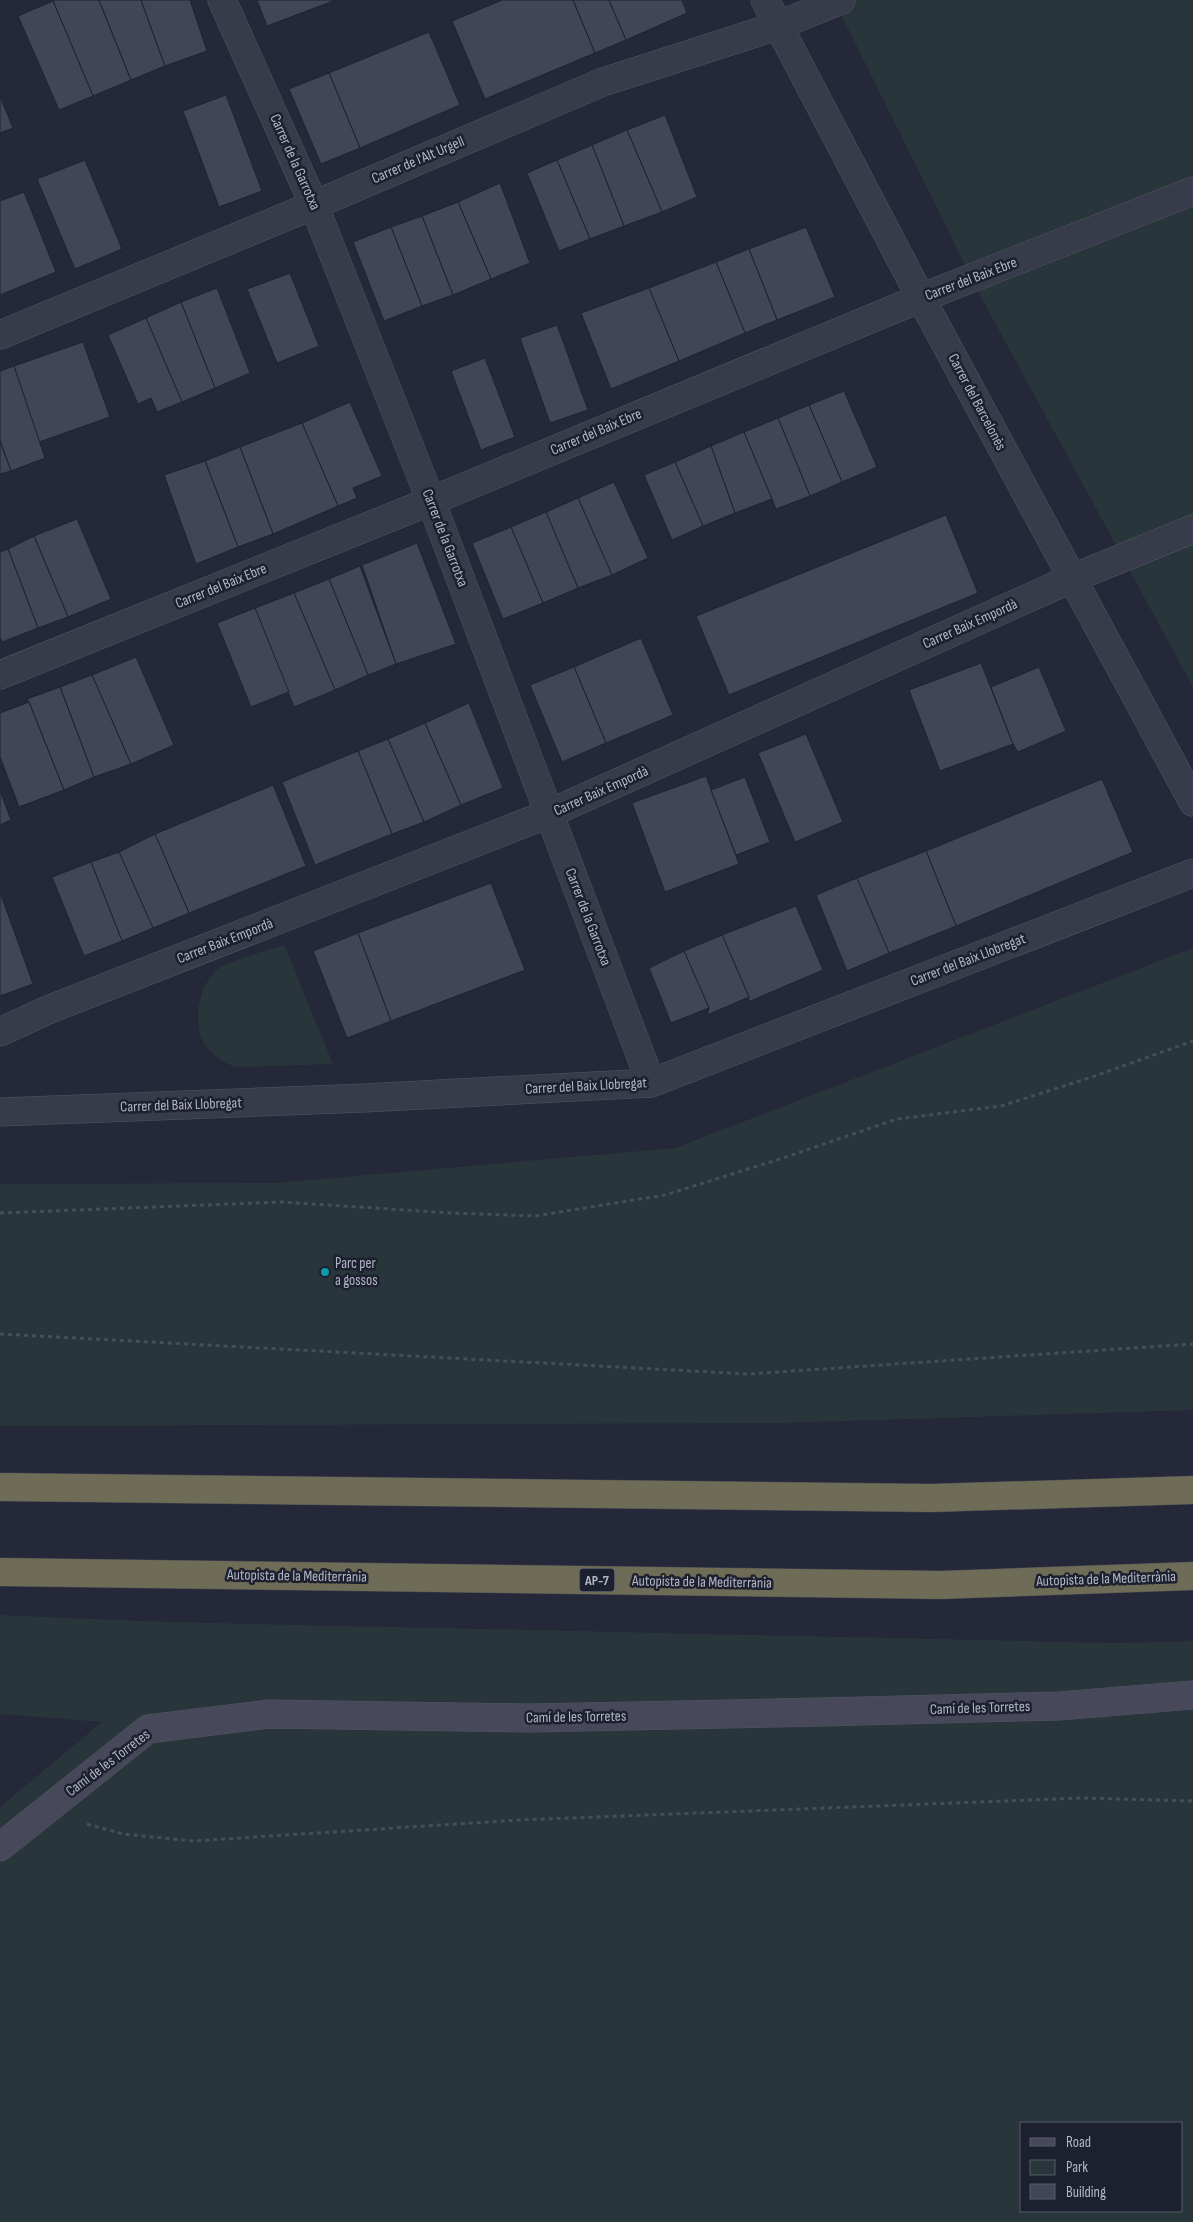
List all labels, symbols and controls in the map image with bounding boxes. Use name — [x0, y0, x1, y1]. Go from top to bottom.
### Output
street label: Carrer de la Garrotxa — [265, 111, 325, 213]
street label: Carrer de l'Alt Urgell — [369, 132, 467, 188]
street label: Carrer del Baix Ebre — [922, 253, 1020, 305]
street label: Carrer del Barcelonès — [944, 350, 1010, 454]
street label: Carrer del Baix Ebre — [548, 404, 644, 460]
street label: Carrer de la Garrotxa — [418, 486, 472, 590]
street label: Carrer del Baix Ebre — [172, 559, 270, 613]
street label: Carrer Baix Empordà — [920, 595, 1020, 653]
street label: Carrer Baix Empordà — [551, 762, 651, 820]
street label: Carrer de la Garrotxa — [561, 865, 615, 969]
street label: Carrer Baix Empordà — [174, 914, 276, 968]
street label: Carrer del Baix Llobregat — [908, 929, 1029, 991]
street label: Carrer del Baix Llobregat — [525, 1073, 648, 1099]
street label: Carrer del Baix Llobregat — [120, 1093, 243, 1117]
place label: Parc per a gossos — [335, 1254, 378, 1290]
marker: Parc per a gossos — [319, 1266, 331, 1278]
street label: Autopista de la Mediterrània — [226, 1565, 367, 1587]
street label: Autopista de la Mediterrània — [1035, 1567, 1176, 1591]
road number: AP-7 — [580, 1568, 614, 1592]
street label: Autopista de la Mediterrània — [631, 1571, 772, 1593]
street label: Camí de les Torretes — [929, 1697, 1031, 1719]
street label: Camí de les Torretes — [526, 1707, 626, 1727]
street label: Camí de les Torretes — [62, 1725, 154, 1801]
legend — [1020, 2122, 1183, 2212]
text: Road — [1066, 2133, 1091, 2152]
text: Park — [1066, 2158, 1088, 2177]
text: Building — [1066, 2183, 1106, 2202]

